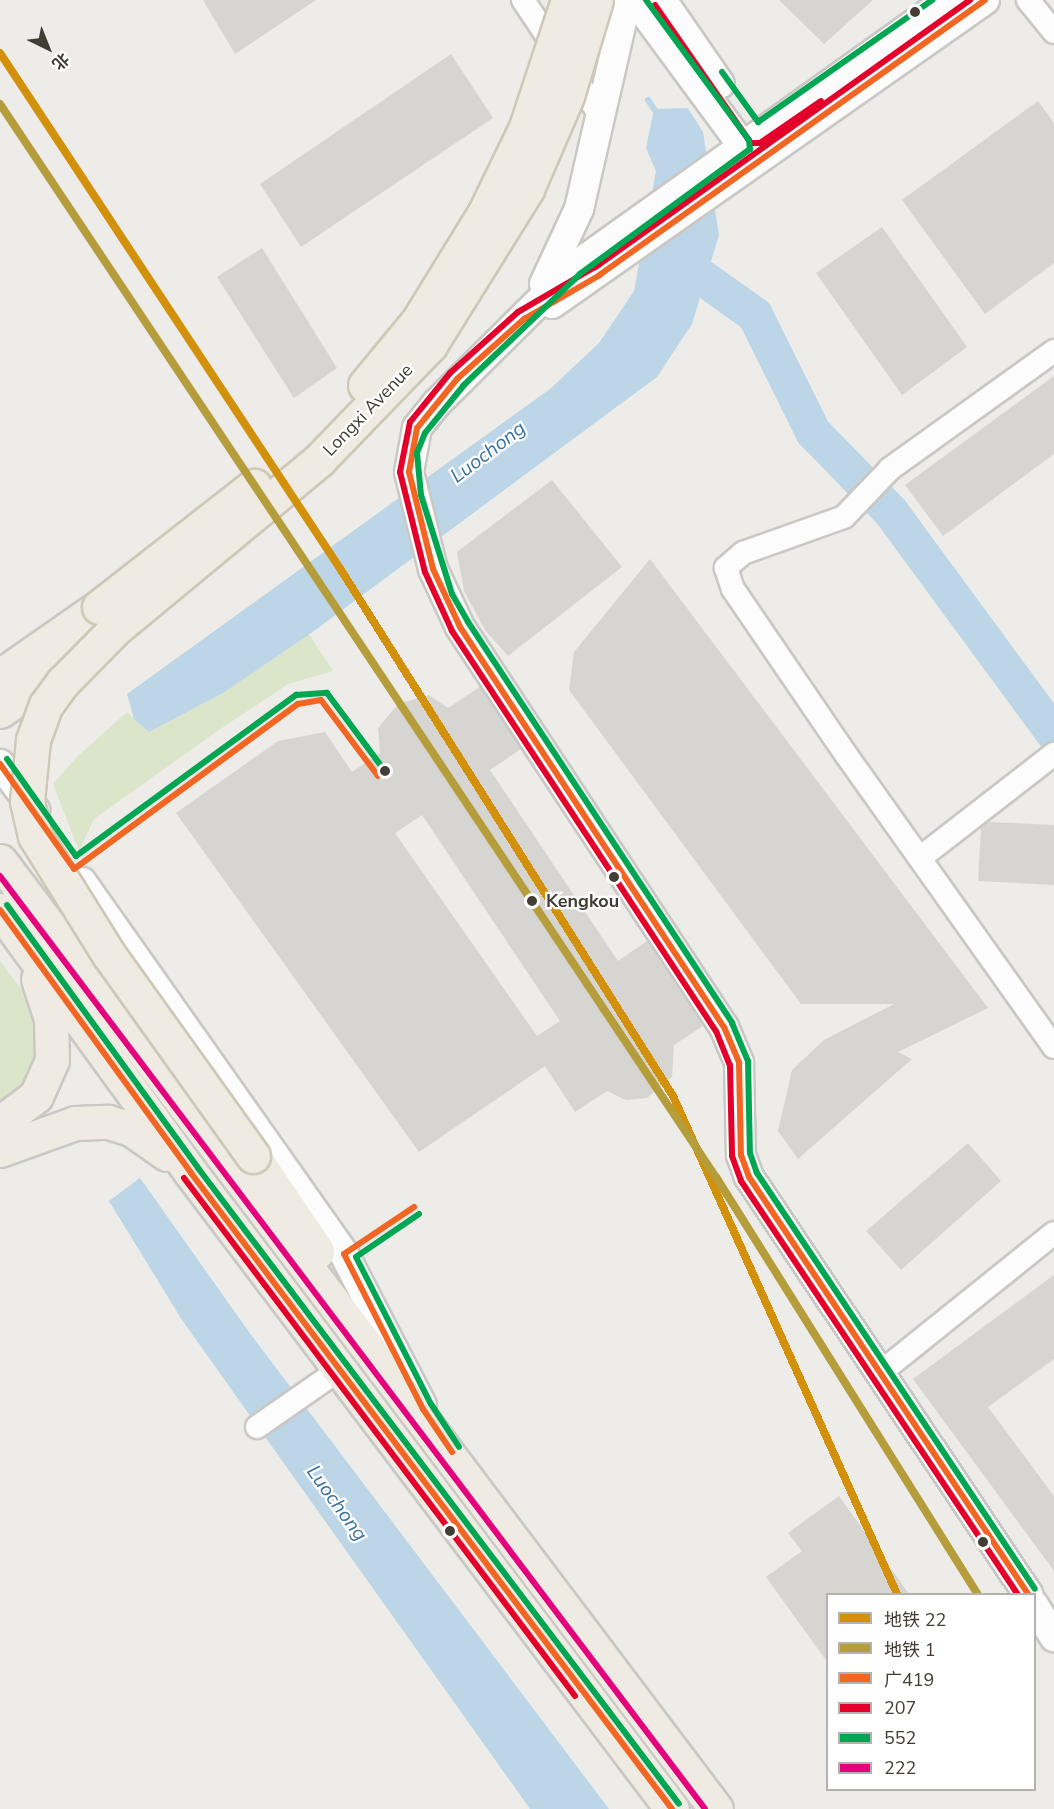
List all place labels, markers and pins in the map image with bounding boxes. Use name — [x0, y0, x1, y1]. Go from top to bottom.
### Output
unlabelled marker — [909, 6, 921, 18]
unlabelled marker — [379, 765, 391, 777]
unlabelled marker — [608, 871, 620, 883]
place label: Kengkou — [546, 890, 619, 912]
marker: Kengkou — [523, 892, 541, 910]
unlabelled marker — [444, 1525, 456, 1537]
unlabelled marker — [977, 1536, 989, 1548]

